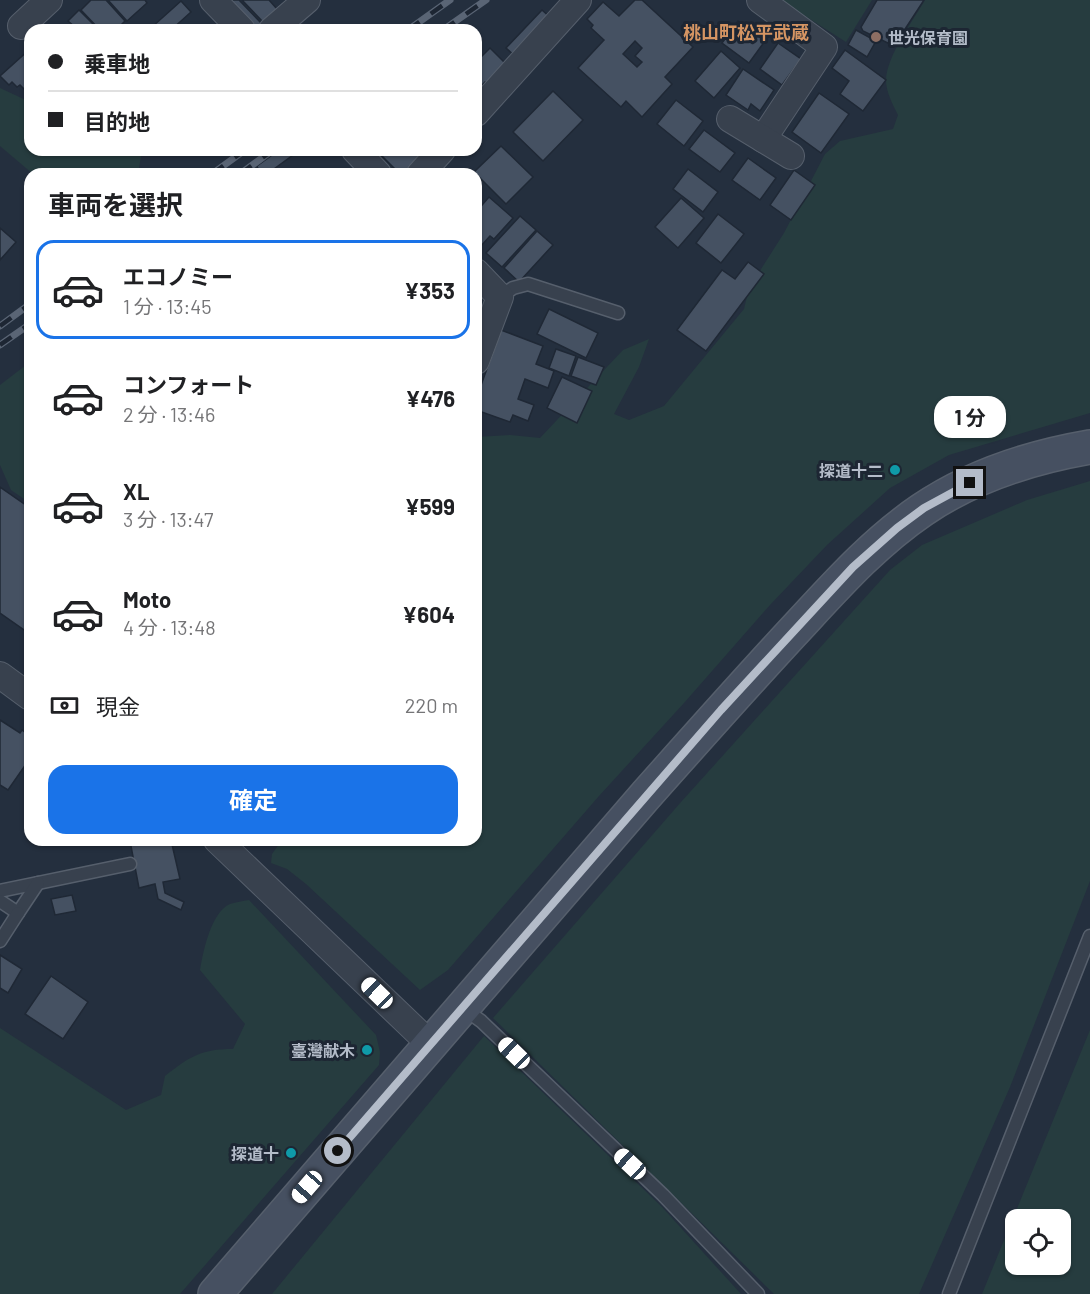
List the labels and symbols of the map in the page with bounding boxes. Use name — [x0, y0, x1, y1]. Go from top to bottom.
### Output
district label: 桃山町松平武蔵 — [683, 21, 809, 43]
place label: 世光保育園 — [888, 28, 968, 47]
marker: 世光保育園 — [869, 30, 883, 44]
callout: 1 分 — [934, 396, 1006, 438]
place label: 探道十二 — [819, 461, 883, 480]
marker: 探道十二 — [888, 463, 902, 477]
route end — [956, 469, 983, 496]
car — [358, 974, 396, 1012]
car — [495, 1034, 533, 1072]
place label: 臺灣献木 — [291, 1041, 355, 1060]
marker: 臺灣献木 — [360, 1043, 374, 1057]
route start — [324, 1137, 351, 1164]
place label: 探道十 — [231, 1144, 279, 1163]
car — [611, 1145, 649, 1183]
marker: 探道十 — [284, 1146, 298, 1160]
car — [288, 1168, 326, 1206]

